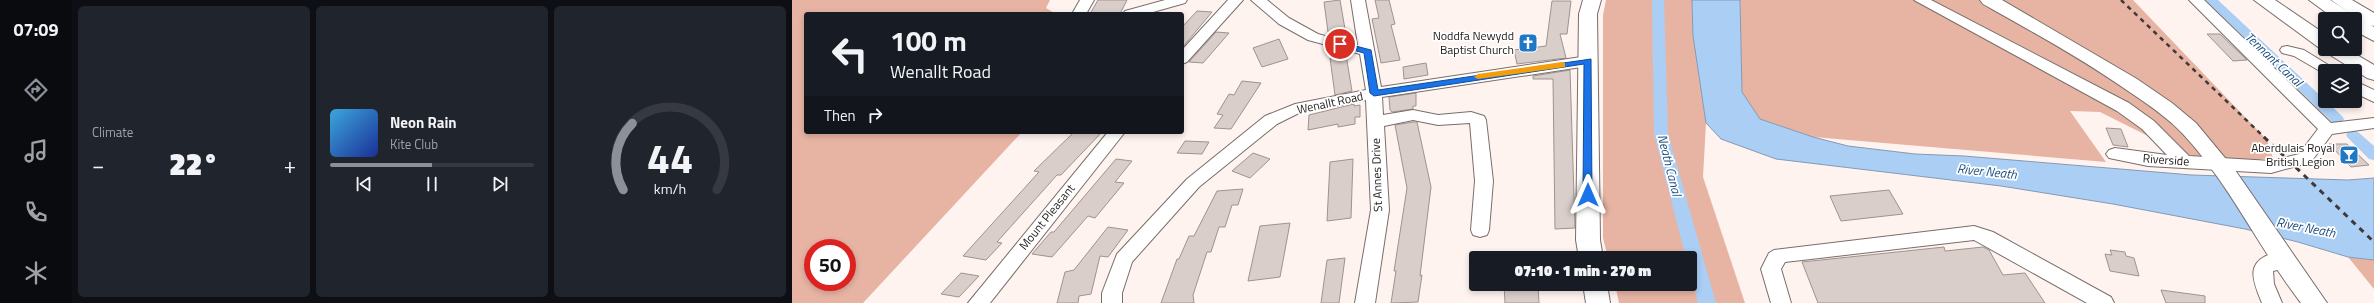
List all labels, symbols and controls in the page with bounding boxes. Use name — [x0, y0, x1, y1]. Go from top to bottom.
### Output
map controls — [2318, 12, 2362, 108]
button: search — [2318, 12, 2362, 56]
text: 07:09 — [14, 16, 58, 43]
text: 100 m — [890, 19, 967, 62]
place label: Noddfa Newydd Baptist Church — [1433, 26, 1514, 59]
pin — [1323, 27, 1357, 61]
water label: Tennant Canal — [2241, 27, 2309, 93]
icon: left — [824, 28, 876, 80]
church icon: Noddfa Newydd Baptist Church — [1517, 32, 1539, 54]
icon: arrive — [1329, 33, 1351, 55]
text: Wenallt Road — [890, 58, 991, 85]
button: layers — [2318, 64, 2362, 108]
icon: directions — [22, 76, 50, 104]
street label: Wenallt Road — [1295, 86, 1365, 119]
text: Then — [824, 104, 856, 127]
icon: right — [864, 104, 886, 126]
text: Neon Rain — [390, 111, 457, 134]
text: Climate — [92, 122, 133, 142]
text: 44 — [647, 125, 693, 188]
water label: Neath Canal — [1653, 132, 1688, 200]
text: Kite Club — [390, 134, 438, 154]
icon: music — [22, 137, 50, 165]
street label: St Annes Drive — [1366, 138, 1387, 212]
place label: Aberdulais Royal British Legion — [2251, 138, 2335, 171]
text: 22° — [169, 141, 219, 187]
bar icon: Aberdulais Royal British Legion — [2338, 144, 2360, 166]
text: − — [92, 148, 104, 182]
text: + — [284, 148, 296, 182]
street label: Riverside — [2142, 148, 2190, 171]
water label: River Neath — [1956, 158, 2018, 184]
icon: previous — [353, 173, 375, 195]
icon: pause — [421, 173, 443, 195]
icon: next — [489, 173, 511, 195]
position arrow — [1567, 174, 1609, 216]
text: km/h — [654, 177, 686, 199]
street label: Mount Pleasant — [1014, 179, 1080, 254]
icon: phone — [22, 198, 50, 226]
water label: River Neath — [2275, 211, 2338, 243]
speed limit sign: 50 — [804, 239, 856, 291]
icon: climate — [22, 259, 50, 287]
text: 07:10 · 1 min · 270 m — [1515, 259, 1651, 282]

